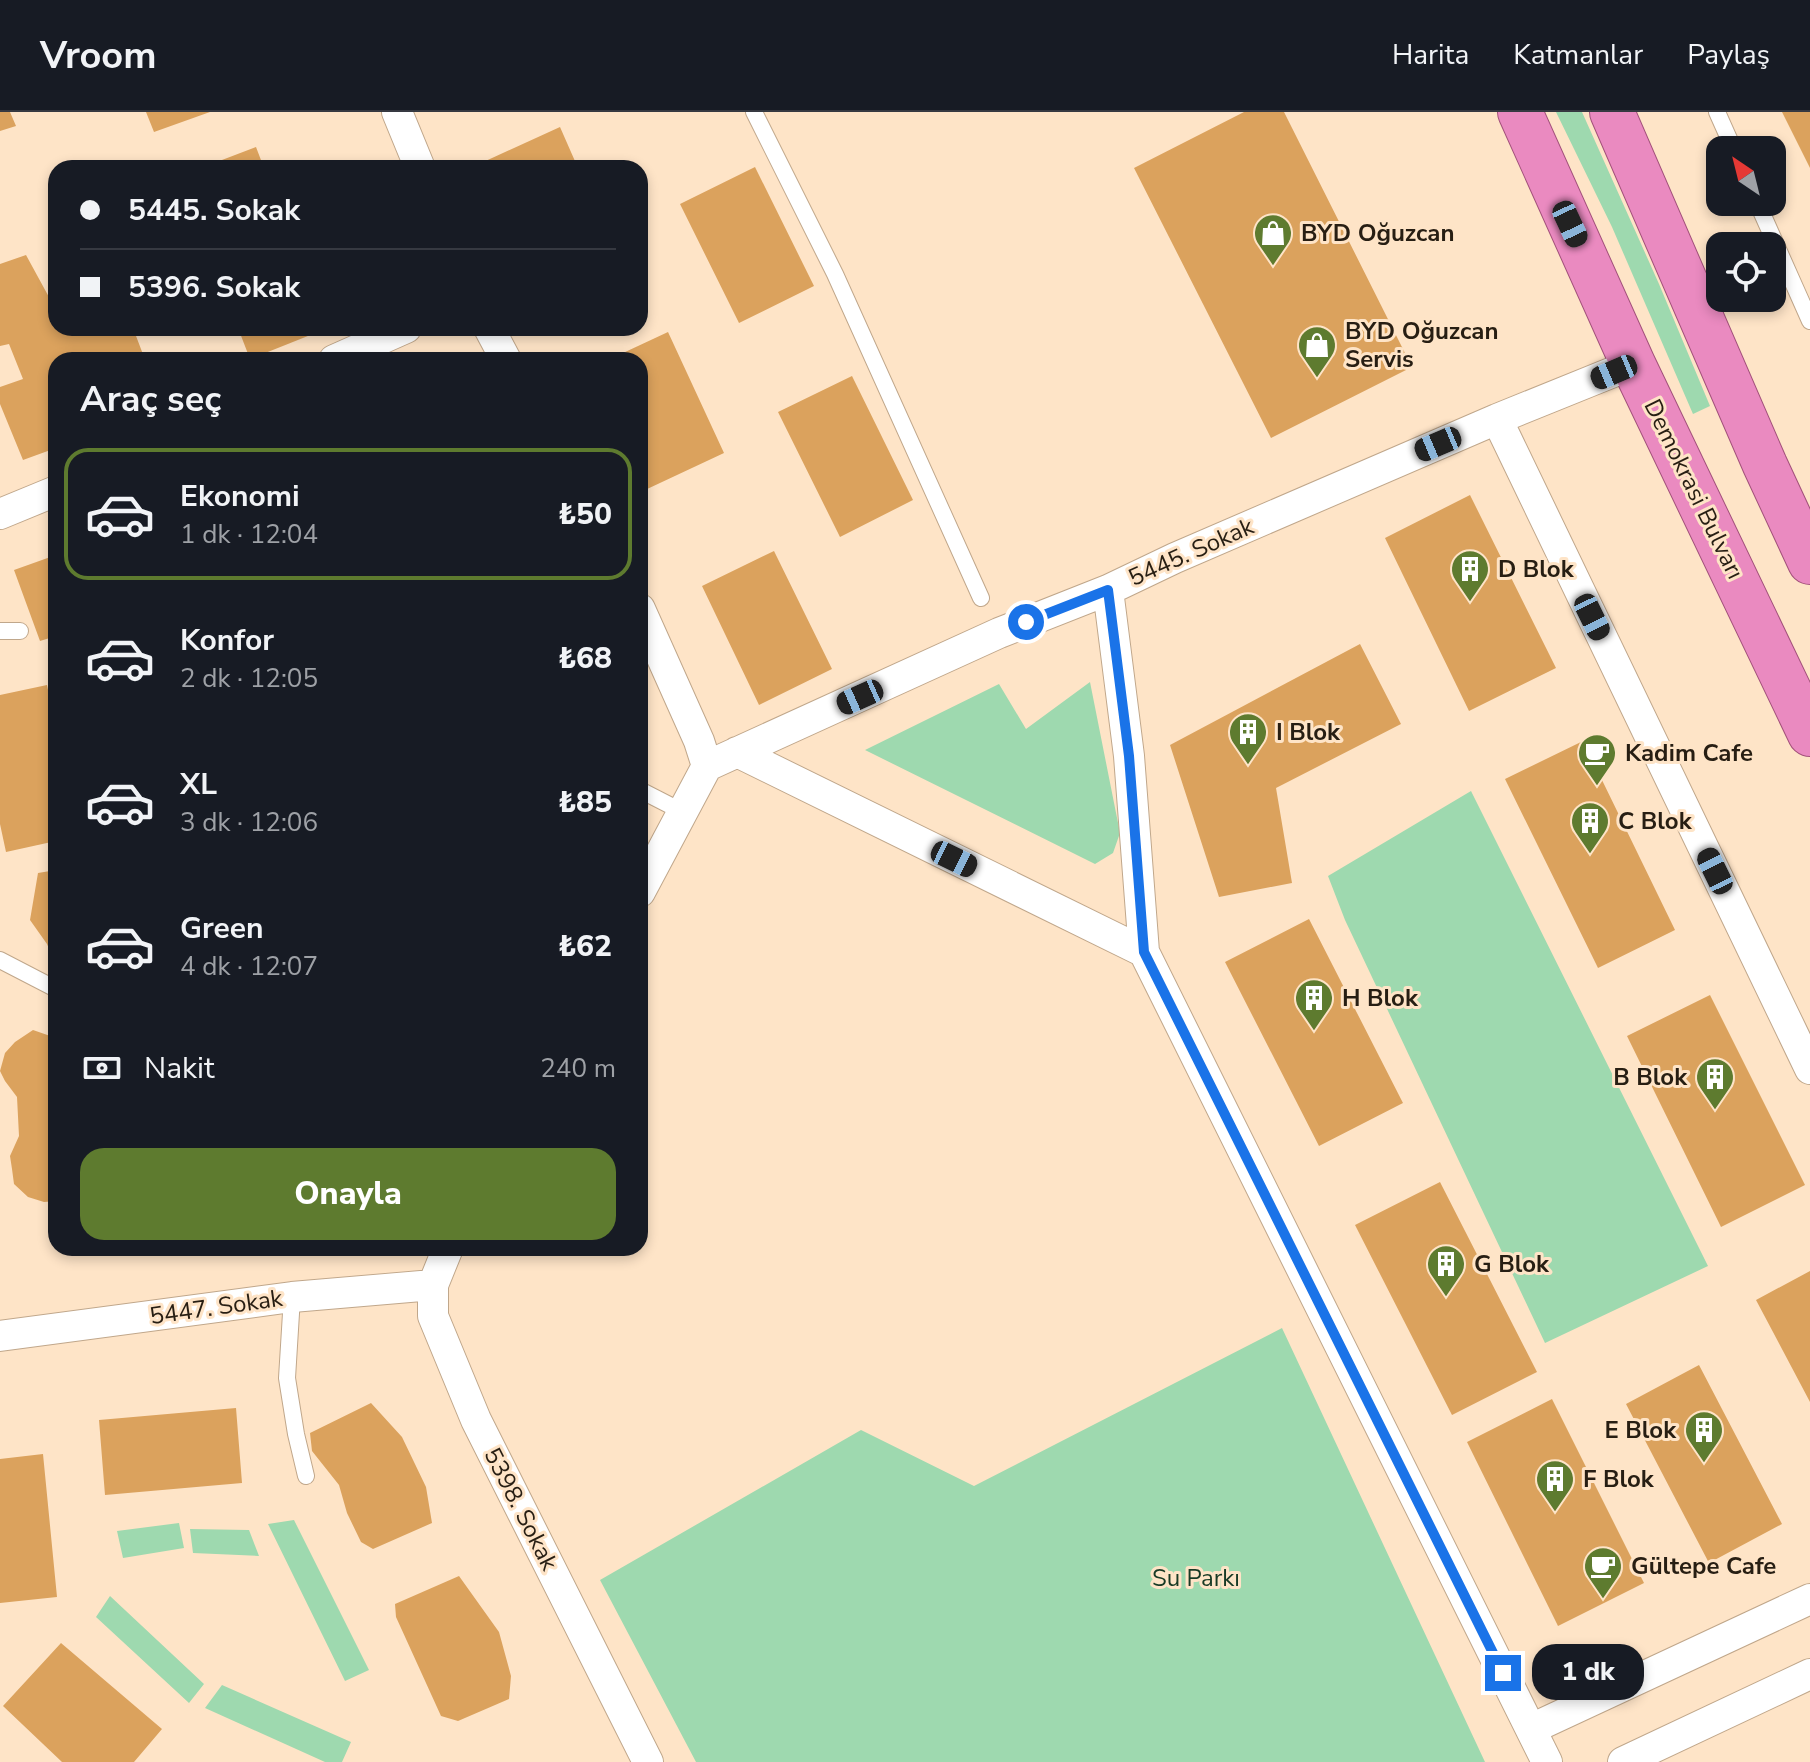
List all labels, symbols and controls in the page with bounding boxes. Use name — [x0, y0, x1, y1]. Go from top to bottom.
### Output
text: Vroom — [40, 30, 157, 81]
text: Harita — [1392, 36, 1469, 74]
text: Katmanlar — [1513, 36, 1643, 74]
text: Paylaş — [1687, 36, 1770, 74]
north arrow — [1706, 136, 1786, 216]
map controls — [1706, 136, 1786, 312]
text: 5445. Sokak — [128, 190, 300, 231]
car — [1549, 197, 1591, 251]
shop icon: BYD Oğuzcan — [1252, 212, 1294, 267]
place label: BYD Oğuzcan — [1301, 217, 1454, 249]
button: locate — [1706, 232, 1786, 312]
text: 5396. Sokak — [128, 267, 300, 308]
place label: BYD Oğuzcan Servis — [1345, 315, 1498, 375]
shop icon: BYD Oğuzcan Servis — [1296, 324, 1338, 379]
car — [1587, 352, 1641, 392]
text: Araç seç — [80, 375, 221, 424]
street label: Demokrasi Bulvarı — [1637, 394, 1751, 584]
car — [1411, 424, 1465, 464]
text: Ekonomi — [180, 476, 300, 517]
icon: car — [84, 478, 156, 550]
text: ₺50 — [558, 494, 612, 535]
street label: 5445. Sokak — [1123, 510, 1260, 594]
text: 1 dk · 12:04 — [180, 517, 318, 552]
building icon: D Blok — [1449, 548, 1491, 603]
place label: D Blok — [1498, 553, 1575, 585]
car — [1571, 590, 1613, 644]
route start — [1008, 604, 1044, 640]
text: Konfor — [180, 620, 274, 661]
icon: car — [84, 622, 156, 694]
text: ₺68 — [558, 638, 612, 679]
text: 2 dk · 12:05 — [180, 661, 318, 696]
car — [833, 676, 887, 718]
building icon: I Blok — [1227, 711, 1269, 766]
place label: I Blok — [1276, 716, 1341, 748]
cafe icon: Kadim Cafe — [1576, 732, 1618, 787]
place label: Kadim Cafe — [1625, 737, 1753, 769]
text: XL — [180, 764, 217, 805]
icon: car — [84, 766, 156, 838]
text: ₺85 — [558, 782, 612, 823]
building icon: C Blok — [1569, 800, 1611, 855]
text: 3 dk · 12:06 — [180, 805, 318, 840]
place label: C Blok — [1618, 805, 1693, 837]
car — [927, 838, 981, 880]
car — [1694, 844, 1736, 898]
text: Green — [180, 908, 264, 949]
icon: car — [84, 910, 156, 982]
text: ₺62 — [558, 926, 612, 967]
text: 4 dk · 12:07 — [180, 949, 318, 984]
building icon: H Blok — [1293, 977, 1335, 1032]
place label: H Blok — [1342, 982, 1419, 1014]
icon: cash — [80, 1046, 124, 1090]
text: Nakit — [144, 1048, 215, 1089]
text: 240 m — [540, 1051, 616, 1086]
building icon: B Blok — [1694, 1056, 1736, 1111]
place label: B Blok — [1613, 1061, 1688, 1093]
button: Onayla — [80, 1148, 616, 1240]
building icon: G Blok — [1425, 1243, 1467, 1298]
place label: G Blok — [1474, 1248, 1550, 1280]
street label: 5447. Sokak — [147, 1282, 286, 1332]
building icon: E Blok — [1683, 1409, 1725, 1464]
place label: E Blok — [1604, 1414, 1677, 1446]
street label: 5398. Sokak — [476, 1442, 566, 1577]
building icon: F Blok — [1534, 1458, 1576, 1513]
place label: F Blok — [1583, 1463, 1655, 1495]
cafe icon: Gültepe Cafe — [1582, 1545, 1624, 1600]
place label: Gültepe Cafe — [1631, 1550, 1776, 1582]
park label: Su Parkı — [1152, 1562, 1240, 1594]
callout: 1 dk — [1531, 1645, 1643, 1701]
text: 1 dk — [1561, 1654, 1615, 1689]
route end — [1485, 1655, 1521, 1691]

